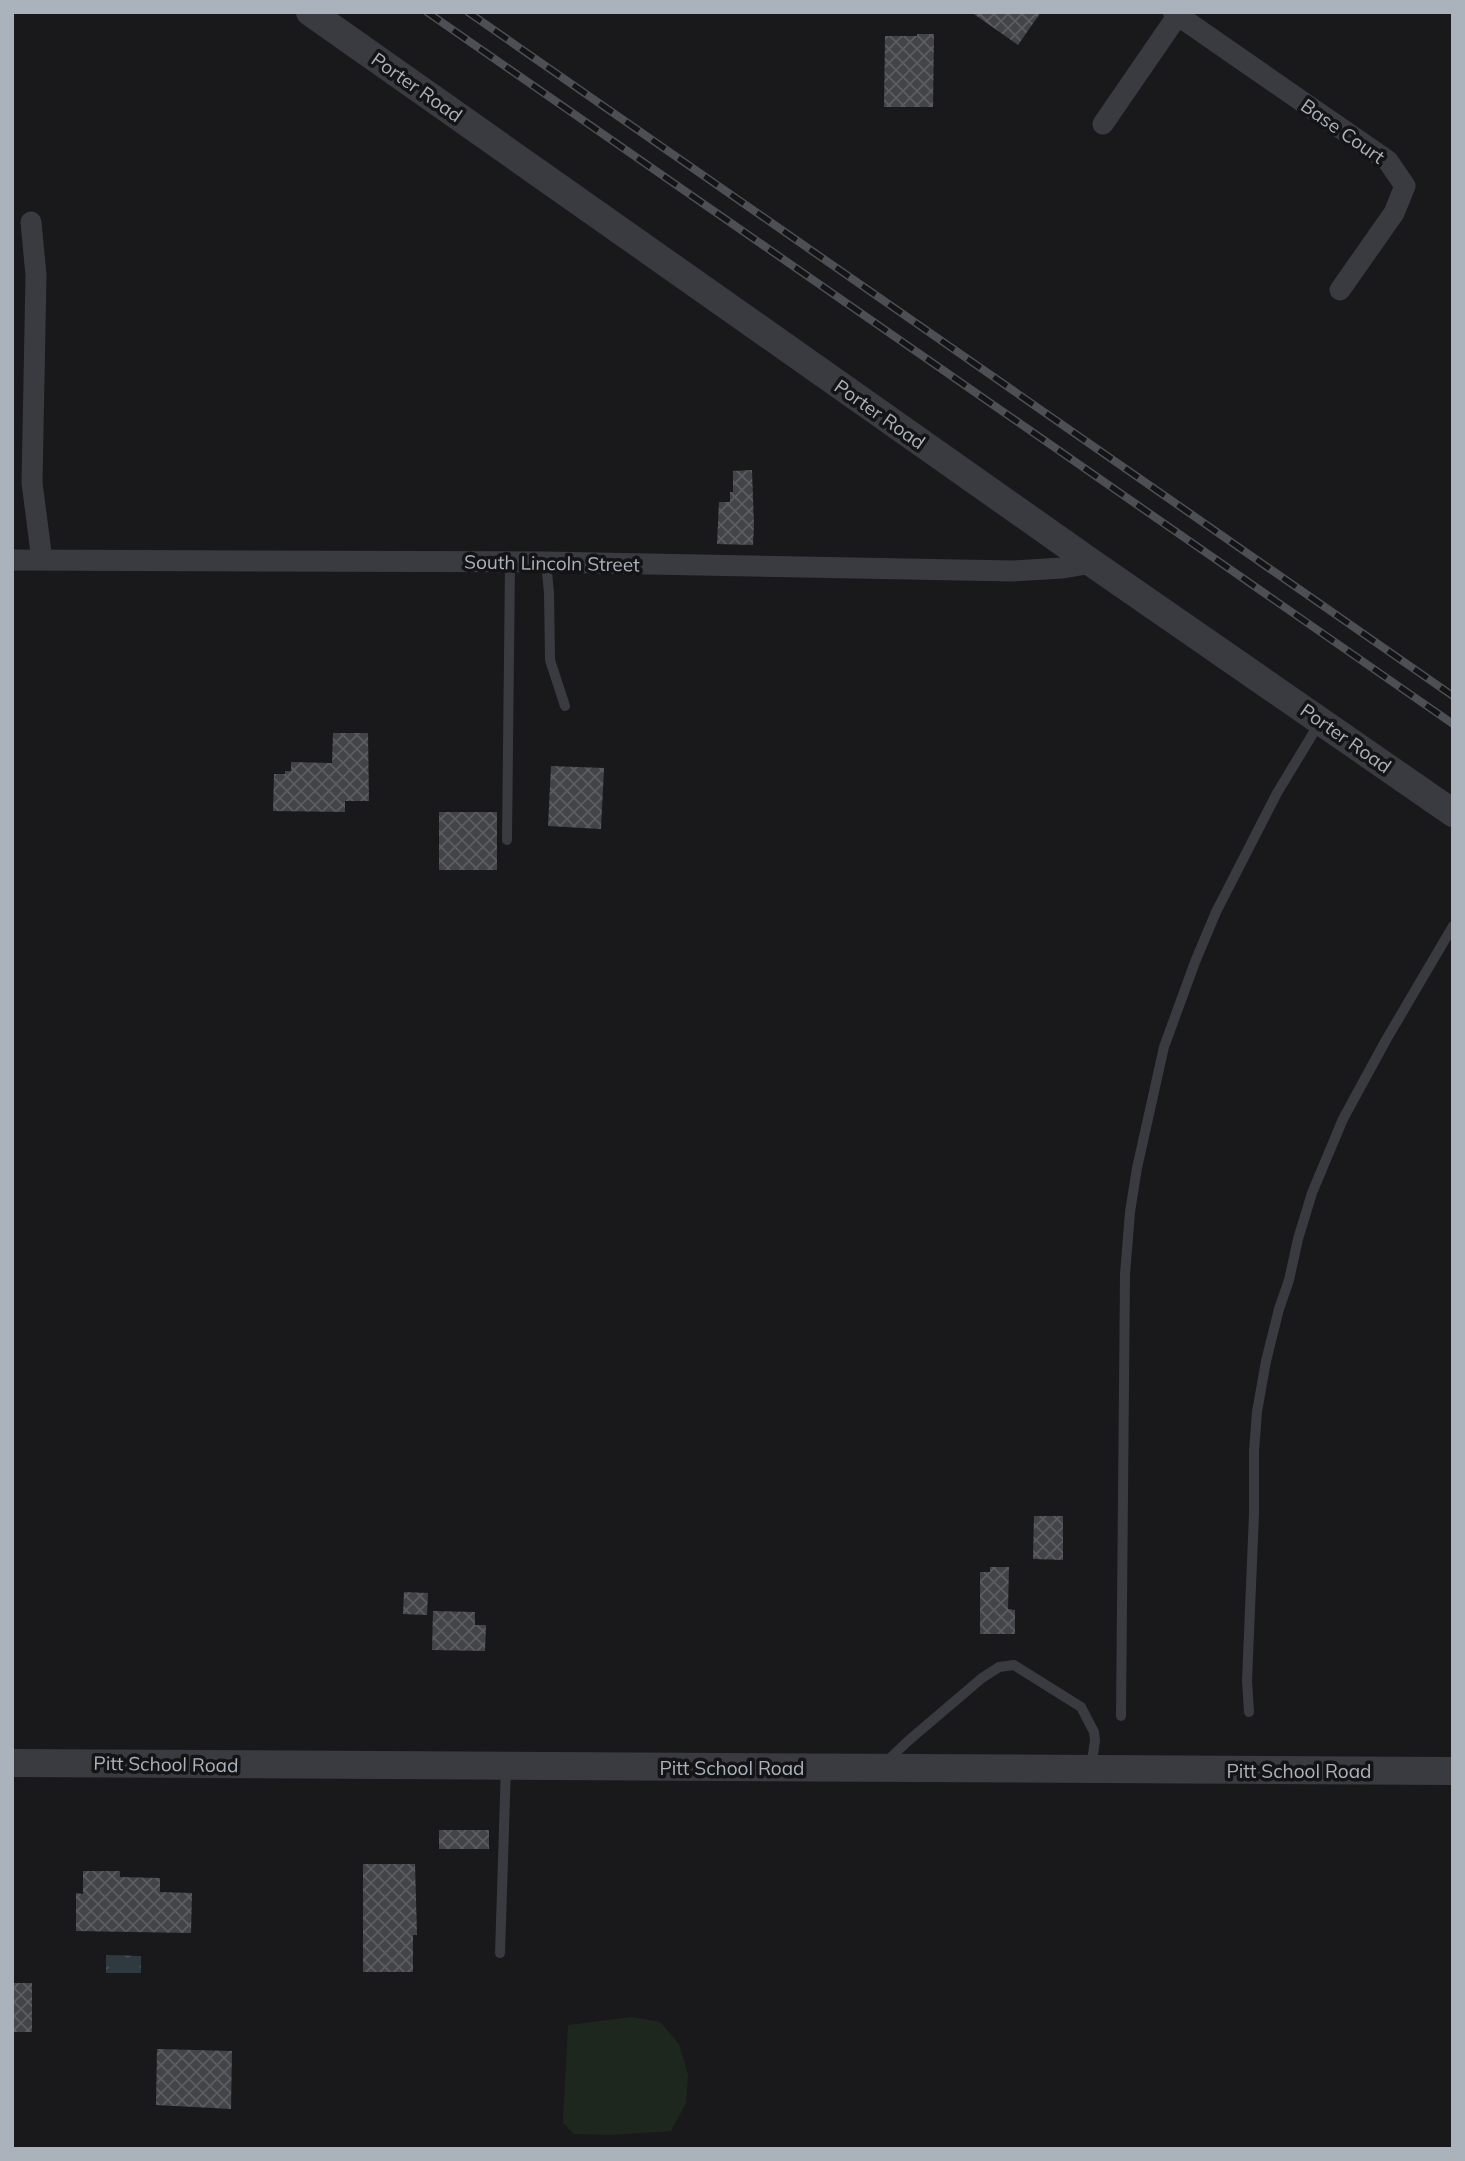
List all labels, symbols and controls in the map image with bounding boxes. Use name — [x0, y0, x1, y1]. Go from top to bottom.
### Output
street label: Porter Road — [367, 47, 467, 127]
street label: Base Court — [1296, 93, 1390, 169]
street label: Porter Road — [830, 374, 930, 454]
street label: South Lincoln Street — [464, 549, 640, 577]
street label: Porter Road — [1296, 698, 1396, 778]
street label: Pitt School Road — [93, 1751, 239, 1777]
street label: Pitt School Road — [659, 1756, 805, 1780]
street label: Pitt School Road — [1226, 1759, 1372, 1783]

